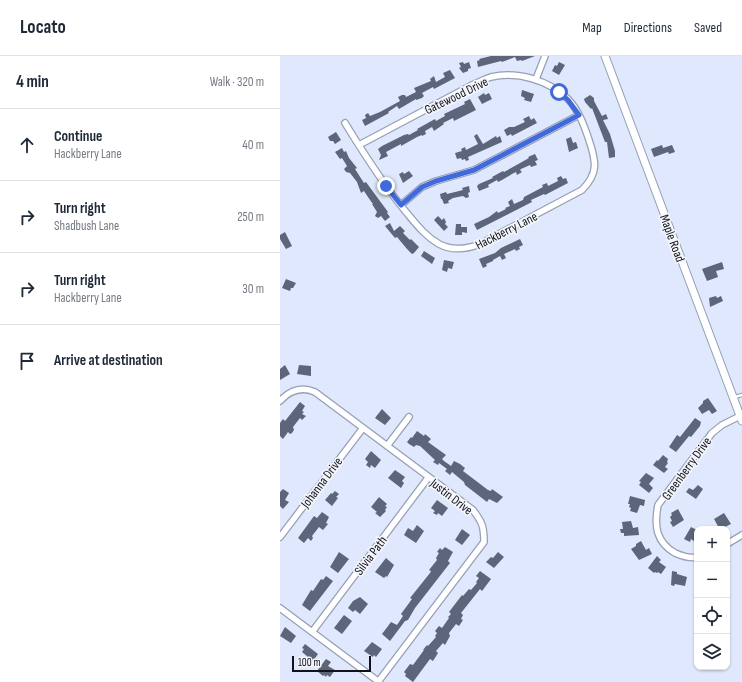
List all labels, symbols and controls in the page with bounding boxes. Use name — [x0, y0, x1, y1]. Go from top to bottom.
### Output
text: Locato — [20, 16, 66, 39]
text: Map — [582, 19, 602, 36]
text: Directions — [624, 19, 672, 36]
text: Saved — [694, 19, 722, 36]
text: 4 min — [16, 72, 49, 92]
text: Walk · 320 m — [210, 74, 264, 90]
street label: Gatewood Drive — [422, 74, 491, 118]
route start — [550, 83, 568, 101]
text: Continue — [54, 127, 103, 146]
icon: ahead — [16, 134, 38, 156]
text: 40 m — [242, 137, 264, 153]
text: Hackberry Lane — [54, 146, 122, 162]
route end — [377, 177, 395, 195]
text: Turn right — [54, 199, 106, 218]
icon: right — [16, 206, 38, 228]
street label: Hackberry Lane — [473, 208, 540, 253]
text: 250 m — [237, 209, 264, 225]
street label: Maple Road — [656, 212, 688, 264]
text: Shadbush Lane — [54, 218, 119, 234]
text: Turn right — [54, 271, 106, 290]
icon: right — [16, 278, 38, 300]
text: 30 m — [242, 281, 264, 297]
text: Hackberry Lane — [54, 290, 122, 306]
icon: arrive — [16, 350, 38, 372]
text: Arrive at destination — [54, 351, 163, 370]
street label: Greenberry Drive — [659, 434, 715, 503]
street label: Johanna Drive — [297, 454, 346, 512]
street label: Justin Drive — [426, 475, 476, 518]
map controls — [694, 526, 730, 670]
button: + — [694, 526, 730, 562]
street label: Silvia Path — [351, 533, 391, 578]
button: − — [694, 562, 730, 598]
button: locate — [694, 598, 730, 634]
button: layers — [694, 634, 730, 670]
scale bar — [292, 654, 371, 673]
text: 100 m — [298, 656, 320, 669]

